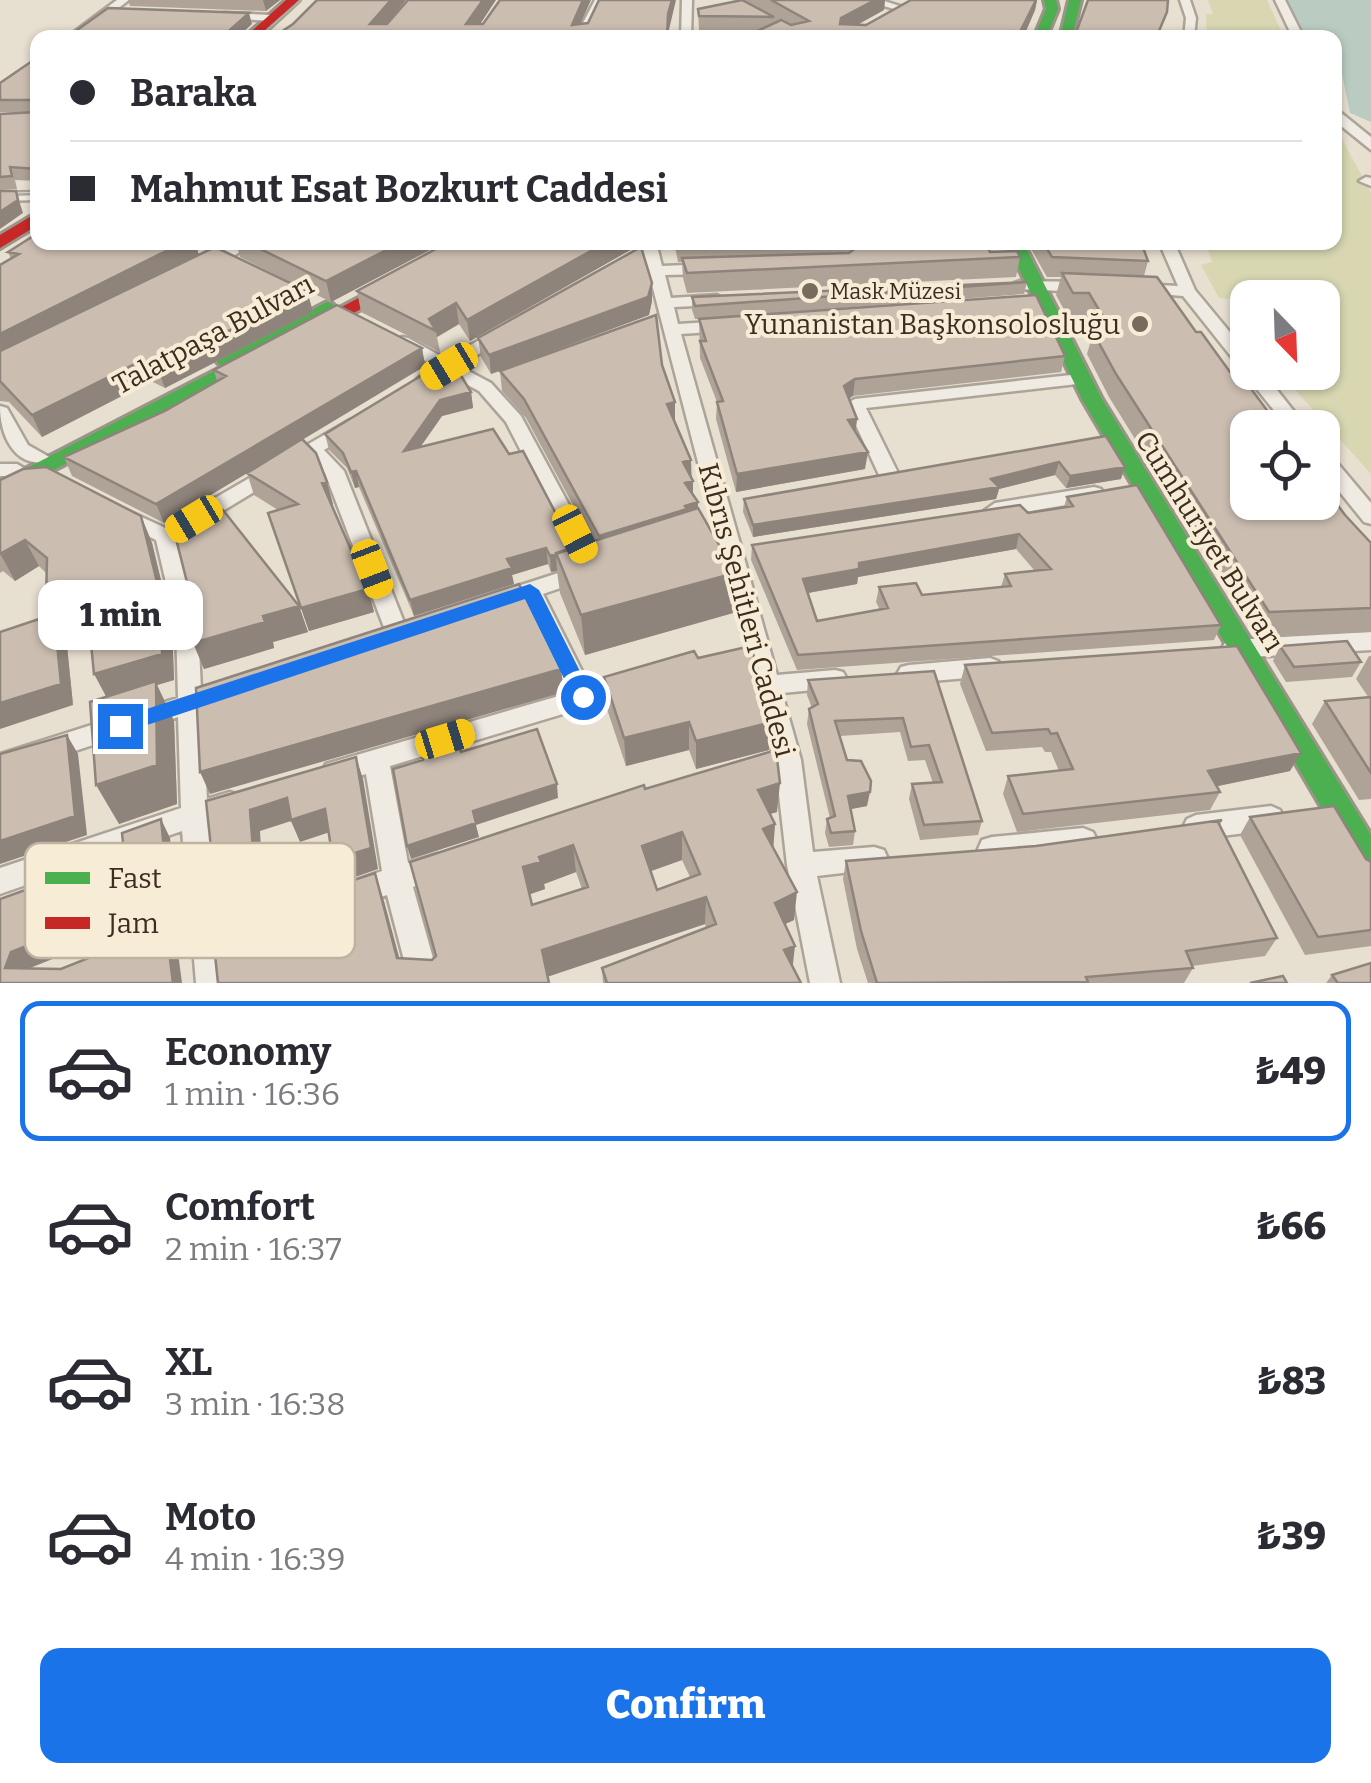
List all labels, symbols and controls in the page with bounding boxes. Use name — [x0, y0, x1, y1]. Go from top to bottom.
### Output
text: Baraka — [130, 70, 257, 116]
text: Mahmut Esat Bozkurt Caddesi — [130, 166, 668, 212]
street label: Talatpaşa Bulvarı — [107, 268, 319, 401]
place label: Mask Müzesi — [830, 278, 962, 305]
marker: Mask Müzesi — [799, 280, 821, 302]
north arrow — [1230, 280, 1340, 390]
map controls — [1230, 280, 1340, 520]
place label: Yunanistan Başkonsolosluğu — [744, 308, 1120, 341]
marker: Yunanistan Başkonsolosluğu — [1129, 313, 1151, 335]
car — [416, 338, 482, 394]
button: locate — [1230, 410, 1340, 520]
street label: Cumhuriyet Bulvarı — [1128, 425, 1291, 658]
street label: Kıbrıs Şehitleri Caddesi — [691, 460, 802, 761]
car — [161, 491, 227, 547]
car — [548, 500, 602, 568]
car — [347, 536, 397, 602]
callout: 1 min — [38, 581, 202, 651]
text: 1 min — [80, 596, 161, 634]
route start — [561, 675, 606, 720]
route end — [98, 704, 143, 749]
car — [412, 716, 478, 762]
legend — [25, 843, 355, 958]
text: Fast — [108, 862, 162, 895]
text: Jam — [107, 907, 159, 940]
icon: car — [45, 1026, 135, 1116]
text: Economy — [165, 1029, 331, 1075]
text: ₺49 — [1255, 1048, 1326, 1094]
text: 1 min · 16:36 — [165, 1075, 340, 1113]
icon: car — [45, 1181, 135, 1271]
text: Comfort — [165, 1184, 315, 1230]
text: ₺66 — [1256, 1203, 1326, 1249]
text: 2 min · 16:37 — [165, 1230, 342, 1268]
icon: car — [45, 1336, 135, 1426]
text: XL — [165, 1339, 212, 1385]
text: ₺83 — [1256, 1358, 1326, 1404]
text: 3 min · 16:38 — [165, 1385, 346, 1423]
icon: car — [45, 1491, 135, 1581]
text: Moto — [165, 1494, 256, 1540]
text: ₺39 — [1256, 1513, 1326, 1559]
text: 4 min · 16:39 — [165, 1540, 345, 1578]
button: Confirm — [40, 1648, 1331, 1763]

